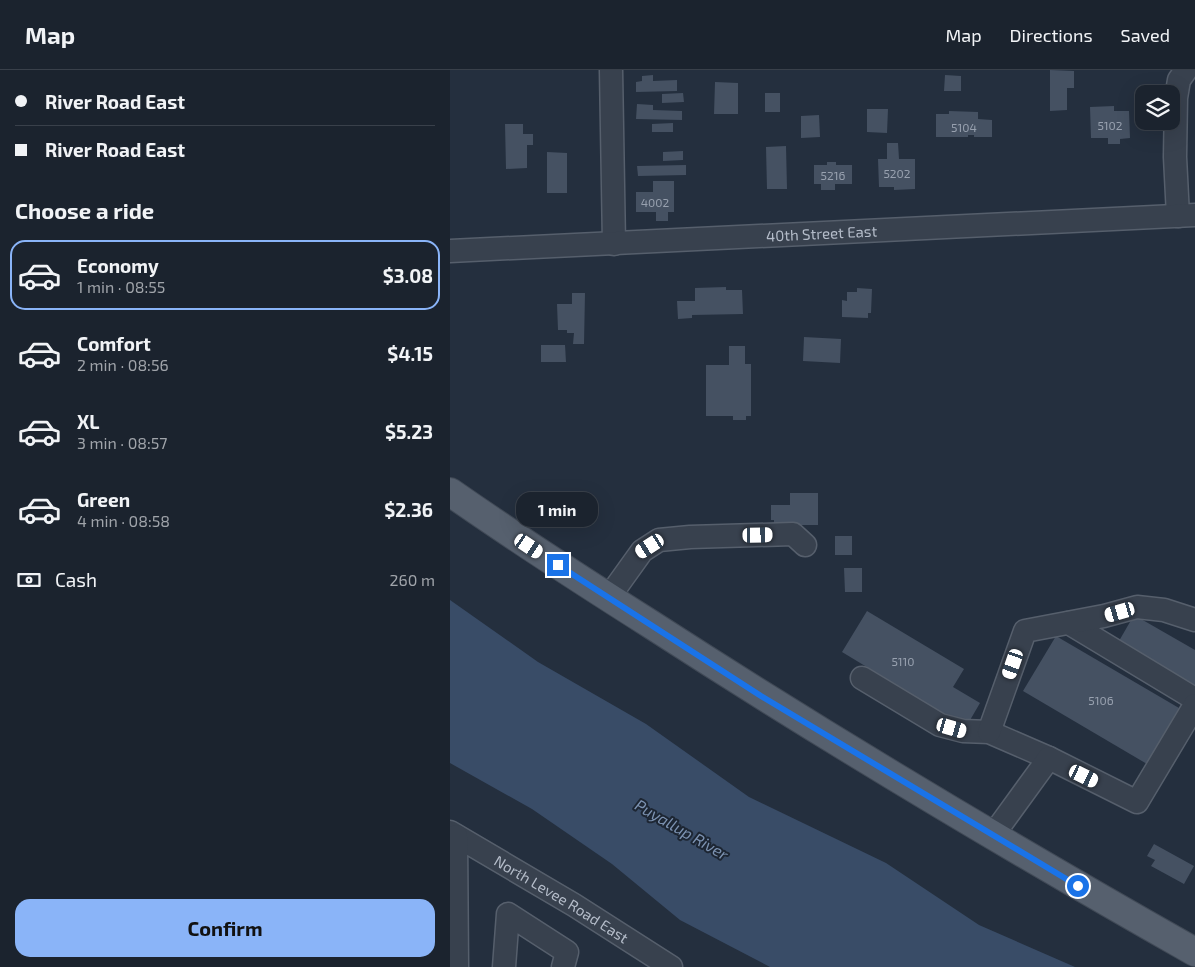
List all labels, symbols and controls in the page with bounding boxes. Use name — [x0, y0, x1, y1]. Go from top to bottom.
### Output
text: Map — [25, 20, 75, 49]
text: Map — [945, 24, 982, 46]
text: Directions — [1010, 24, 1093, 46]
text: Saved — [1121, 24, 1170, 46]
map controls — [1135, 85, 1180, 130]
button: layers — [1135, 85, 1180, 130]
text: River Road East — [45, 90, 185, 113]
house number: 5102 — [1097, 118, 1123, 132]
house number: 5104 — [951, 120, 977, 134]
text: River Road East — [45, 138, 185, 161]
house number: 5202 — [883, 166, 911, 180]
house number: 5216 — [821, 168, 846, 182]
house number: 4002 — [641, 195, 670, 209]
text: Choose a ride — [15, 197, 154, 223]
street label: 40th Street East — [766, 221, 878, 245]
icon: car — [17, 253, 62, 298]
text: Economy — [77, 254, 159, 277]
text: $3.08 — [383, 264, 433, 287]
text: 1 min · 08:55 — [77, 277, 165, 296]
icon: car — [17, 331, 62, 376]
text: Comfort — [77, 332, 151, 355]
text: $4.15 — [387, 342, 433, 365]
text: 2 min · 08:56 — [77, 355, 169, 374]
icon: car — [17, 409, 62, 454]
text: XL — [77, 410, 99, 433]
text: $5.23 — [385, 420, 433, 443]
text: 3 min · 08:57 — [77, 433, 168, 452]
icon: car — [17, 487, 62, 532]
text: Green — [77, 488, 130, 511]
callout: 1 min — [517, 492, 599, 528]
text: $2.36 — [384, 498, 433, 521]
text: 1 min — [538, 500, 576, 519]
text: 4 min · 08:58 — [77, 511, 170, 530]
car — [742, 527, 773, 543]
car — [512, 531, 545, 561]
car — [633, 532, 666, 560]
route end — [547, 554, 569, 576]
icon: cash — [15, 566, 43, 594]
text: Cash — [55, 568, 97, 591]
text: 260 m — [390, 570, 435, 589]
car — [1103, 601, 1136, 623]
car — [1001, 647, 1024, 681]
house number: 5110 — [891, 654, 915, 668]
house number: 5106 — [1088, 693, 1114, 707]
car — [935, 717, 968, 739]
car — [1067, 763, 1100, 789]
water label: Puyallup River — [631, 795, 733, 865]
street label: North Levee Road East — [491, 851, 632, 947]
route start — [1067, 875, 1089, 897]
button: Confirm — [15, 899, 435, 957]

